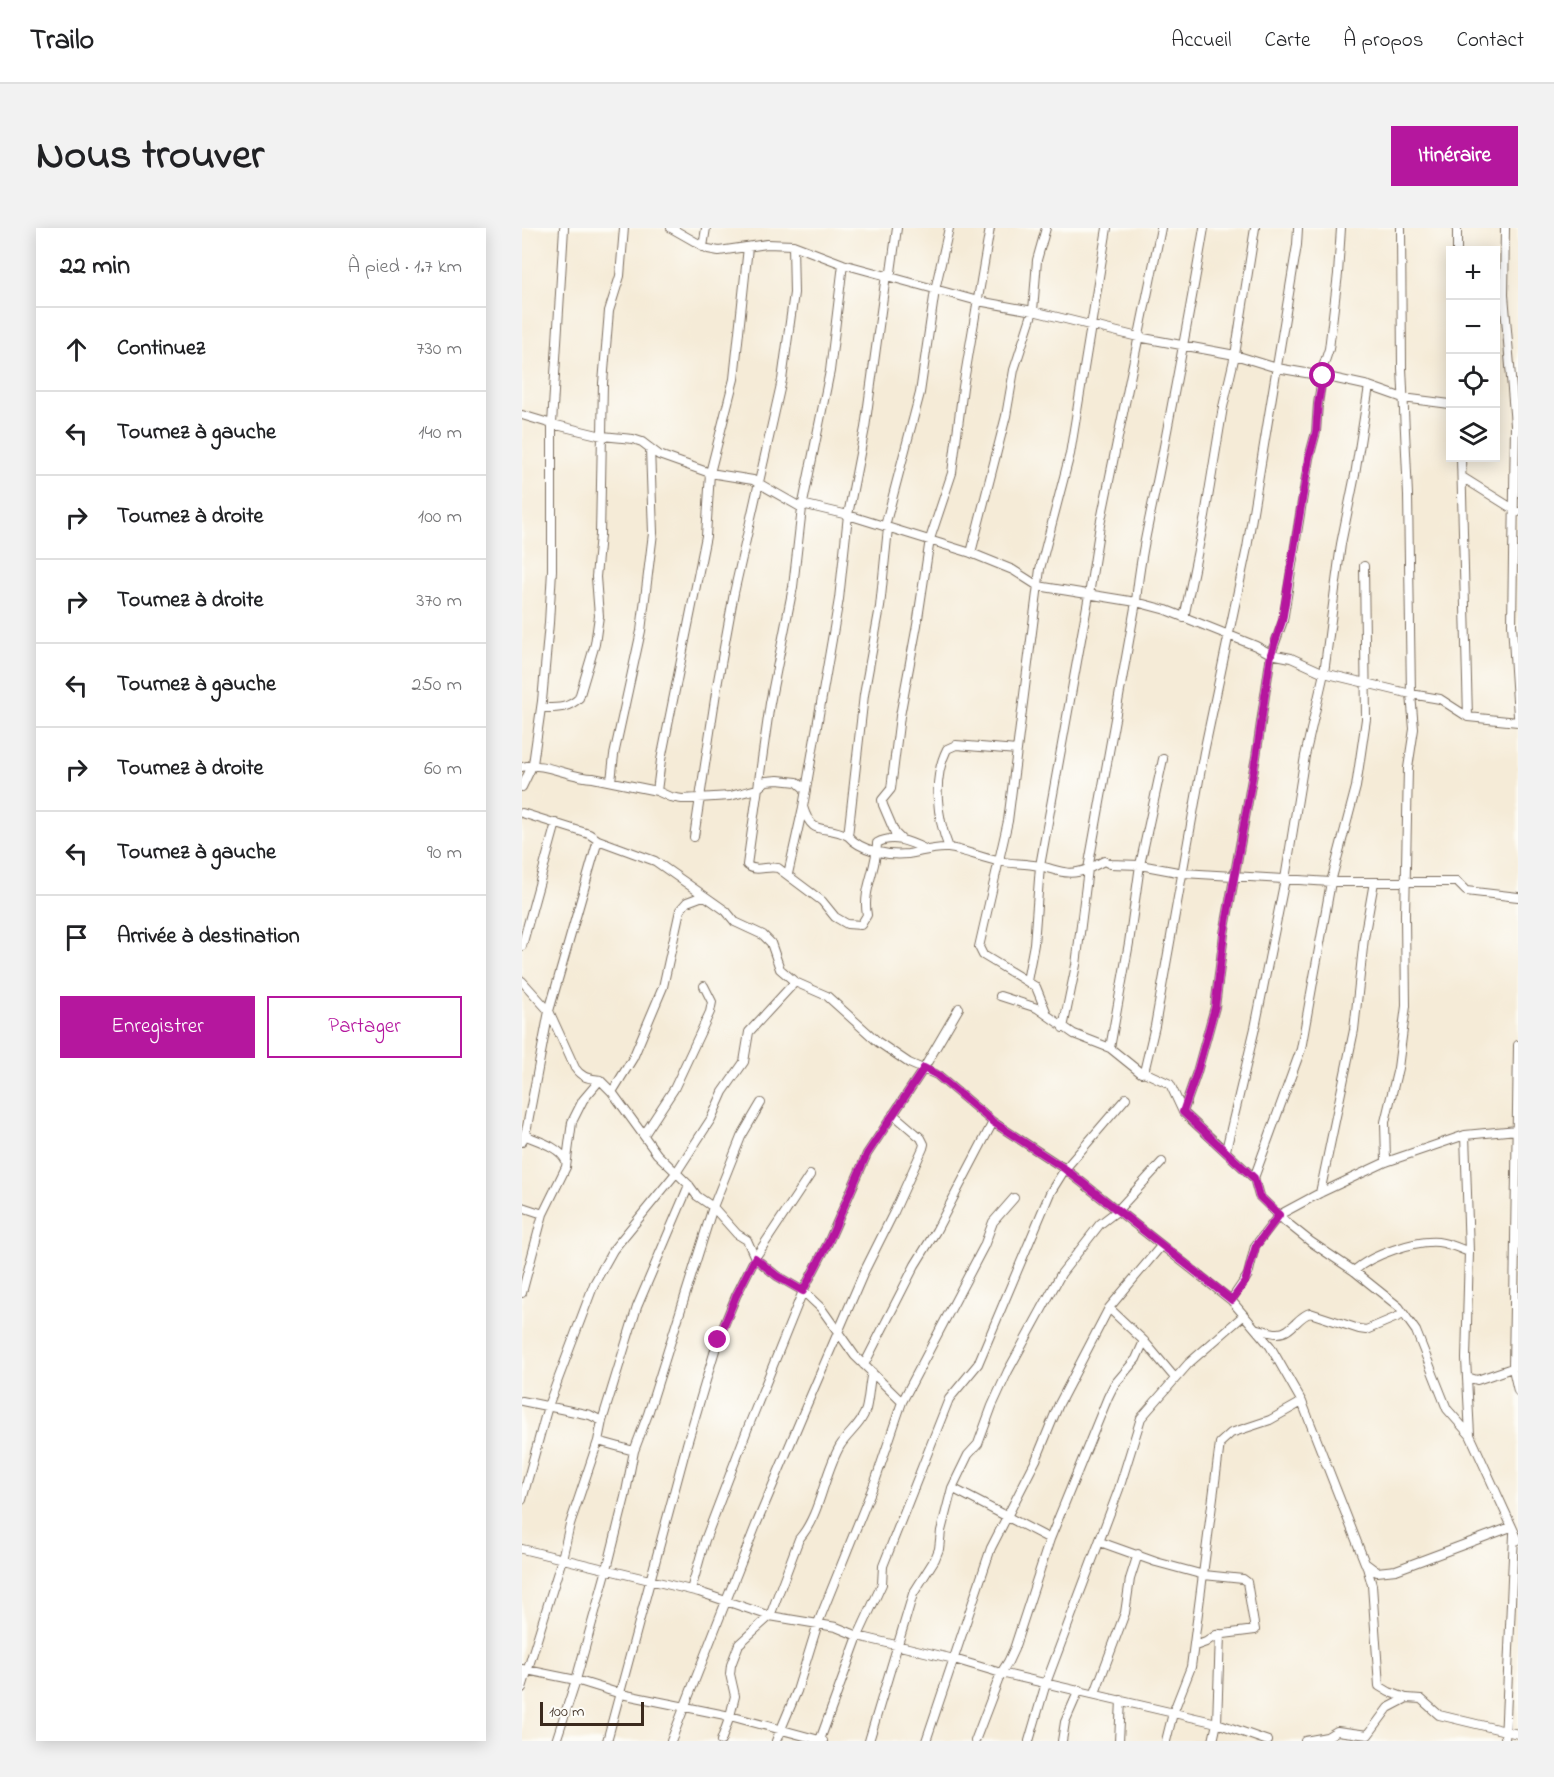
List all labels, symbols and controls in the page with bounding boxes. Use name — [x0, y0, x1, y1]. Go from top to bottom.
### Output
text: Trailo — [30, 21, 94, 62]
text: Accueil — [1171, 26, 1232, 56]
text: Carte — [1265, 26, 1310, 56]
text: À propos — [1343, 26, 1423, 56]
text: Contact — [1456, 26, 1524, 56]
text: Nous trouver — [36, 126, 264, 187]
button: Itinéraire — [1391, 126, 1518, 186]
map controls — [1446, 246, 1500, 462]
button: + — [1446, 246, 1500, 300]
text: 22 min — [60, 248, 130, 286]
text: À pied · 1.7 km — [348, 253, 462, 282]
button: − — [1446, 300, 1500, 354]
icon: ahead — [60, 333, 93, 366]
text: Continuez — [117, 333, 205, 365]
text: 730 m — [416, 335, 462, 364]
button: locate — [1446, 354, 1500, 408]
route start — [1309, 362, 1335, 388]
button: layers — [1446, 408, 1500, 462]
icon: left — [60, 417, 93, 450]
text: Tournez à gauche — [117, 417, 276, 449]
text: 140 m — [418, 419, 462, 448]
icon: right — [60, 501, 93, 534]
text: Tournez à droite — [117, 501, 263, 533]
text: 100 m — [418, 503, 462, 532]
icon: right — [60, 585, 93, 618]
text: Tournez à droite — [117, 585, 263, 617]
text: 370 m — [416, 587, 462, 616]
icon: left — [60, 669, 93, 702]
text: Tournez à gauche — [117, 669, 276, 701]
text: 250 m — [411, 671, 462, 700]
icon: right — [60, 753, 93, 786]
text: Tournez à droite — [117, 753, 263, 785]
text: 60 m — [424, 755, 462, 784]
icon: left — [60, 837, 93, 870]
text: Tournez à gauche — [117, 837, 276, 869]
text: 90 m — [427, 839, 462, 868]
icon: arrive — [60, 921, 93, 954]
text: Arrivée à destination — [117, 921, 300, 953]
button: Enregistrer — [60, 996, 255, 1058]
button: Partager — [267, 996, 462, 1058]
route end — [704, 1326, 730, 1352]
scale bar — [540, 1699, 644, 1726]
text: 100 m — [549, 1700, 584, 1724]

